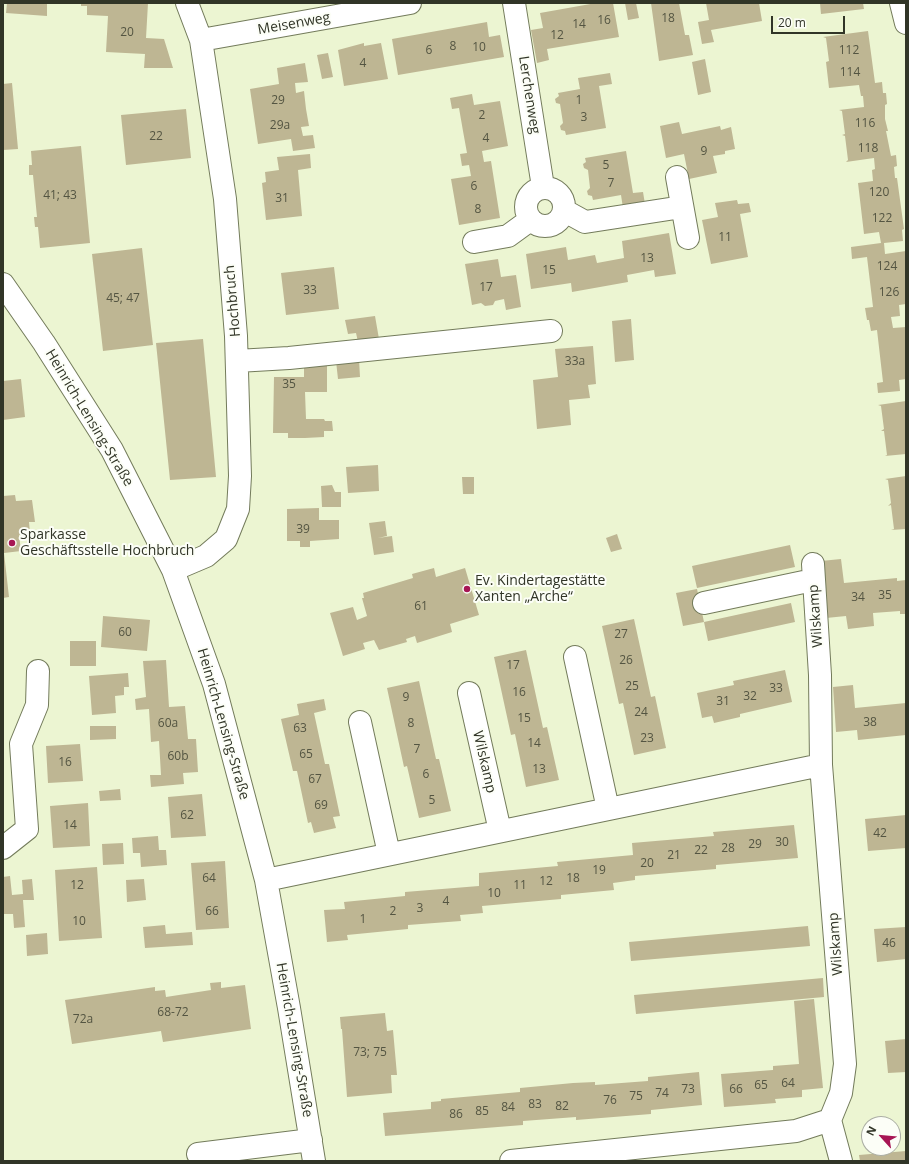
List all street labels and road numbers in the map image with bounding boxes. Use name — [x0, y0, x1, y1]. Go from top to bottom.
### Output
street label: Meisenweg — [256, 9, 332, 39]
street label: Lerchenweg — [515, 55, 543, 135]
street label: Hochbruch — [221, 264, 245, 338]
street label: Heinrich-Lensing-Straße — [41, 346, 137, 490]
street label: Wilskamp — [805, 584, 827, 648]
street label: Heinrich-Lensing-Straße — [193, 646, 253, 802]
street label: Wilskamp — [469, 729, 499, 795]
street label: Wilskamp — [825, 912, 847, 976]
street label: Heinrich-Lensing-Straße — [272, 961, 316, 1119]

